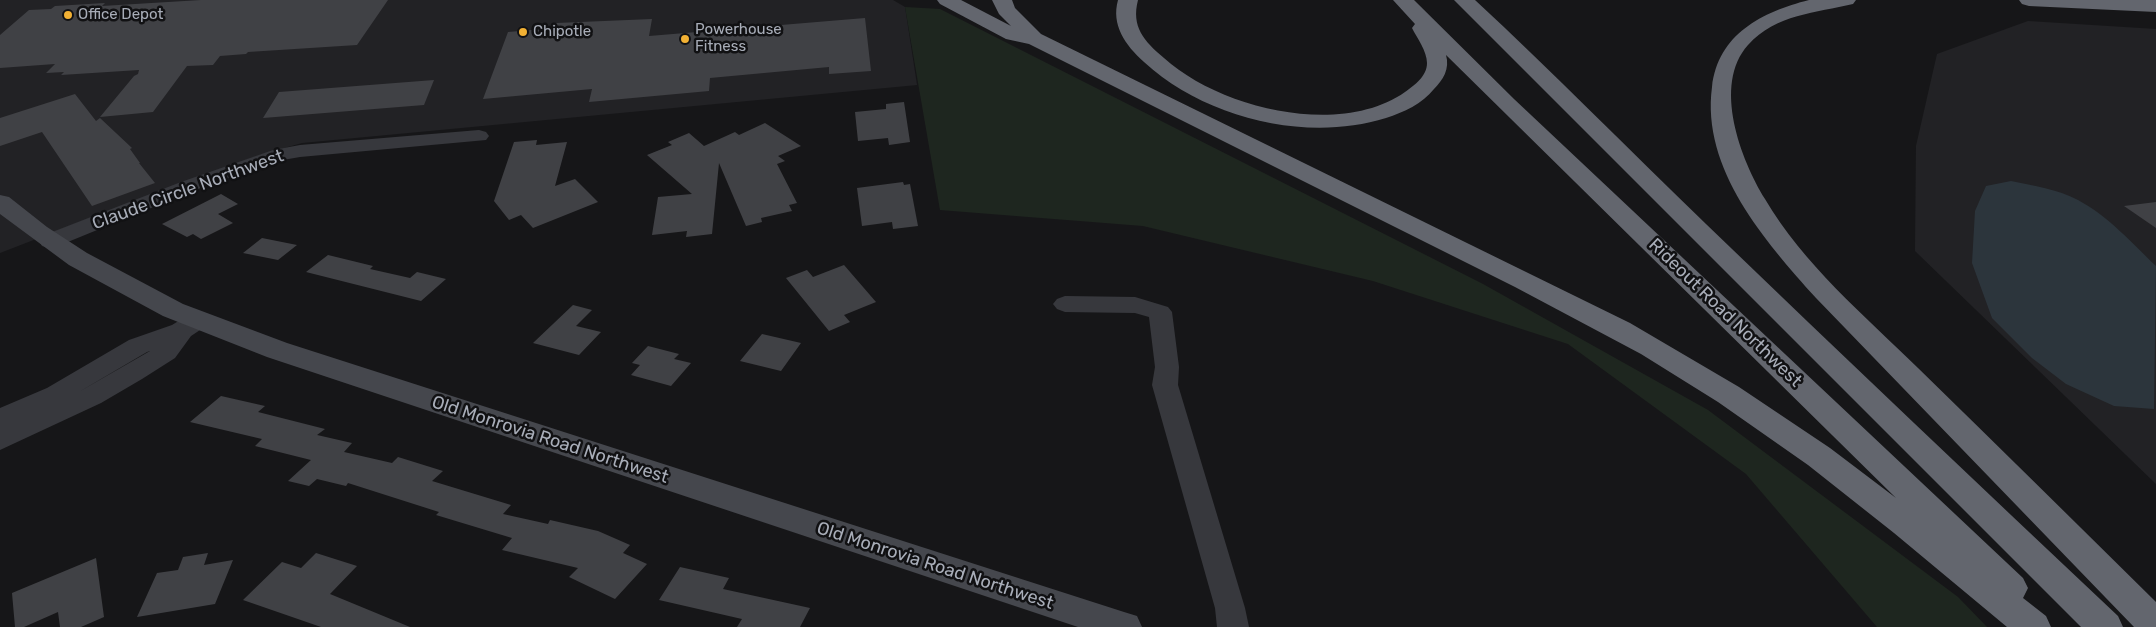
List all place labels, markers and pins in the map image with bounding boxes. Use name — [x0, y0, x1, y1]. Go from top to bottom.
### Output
place label: Office Depot — [78, 6, 163, 24]
marker: Office Depot — [62, 9, 74, 21]
place label: Powerhouse Fitness — [695, 21, 782, 56]
place label: Chipotle — [533, 23, 591, 41]
marker: Chipotle — [517, 26, 529, 38]
marker: Powerhouse Fitness — [679, 33, 691, 45]

